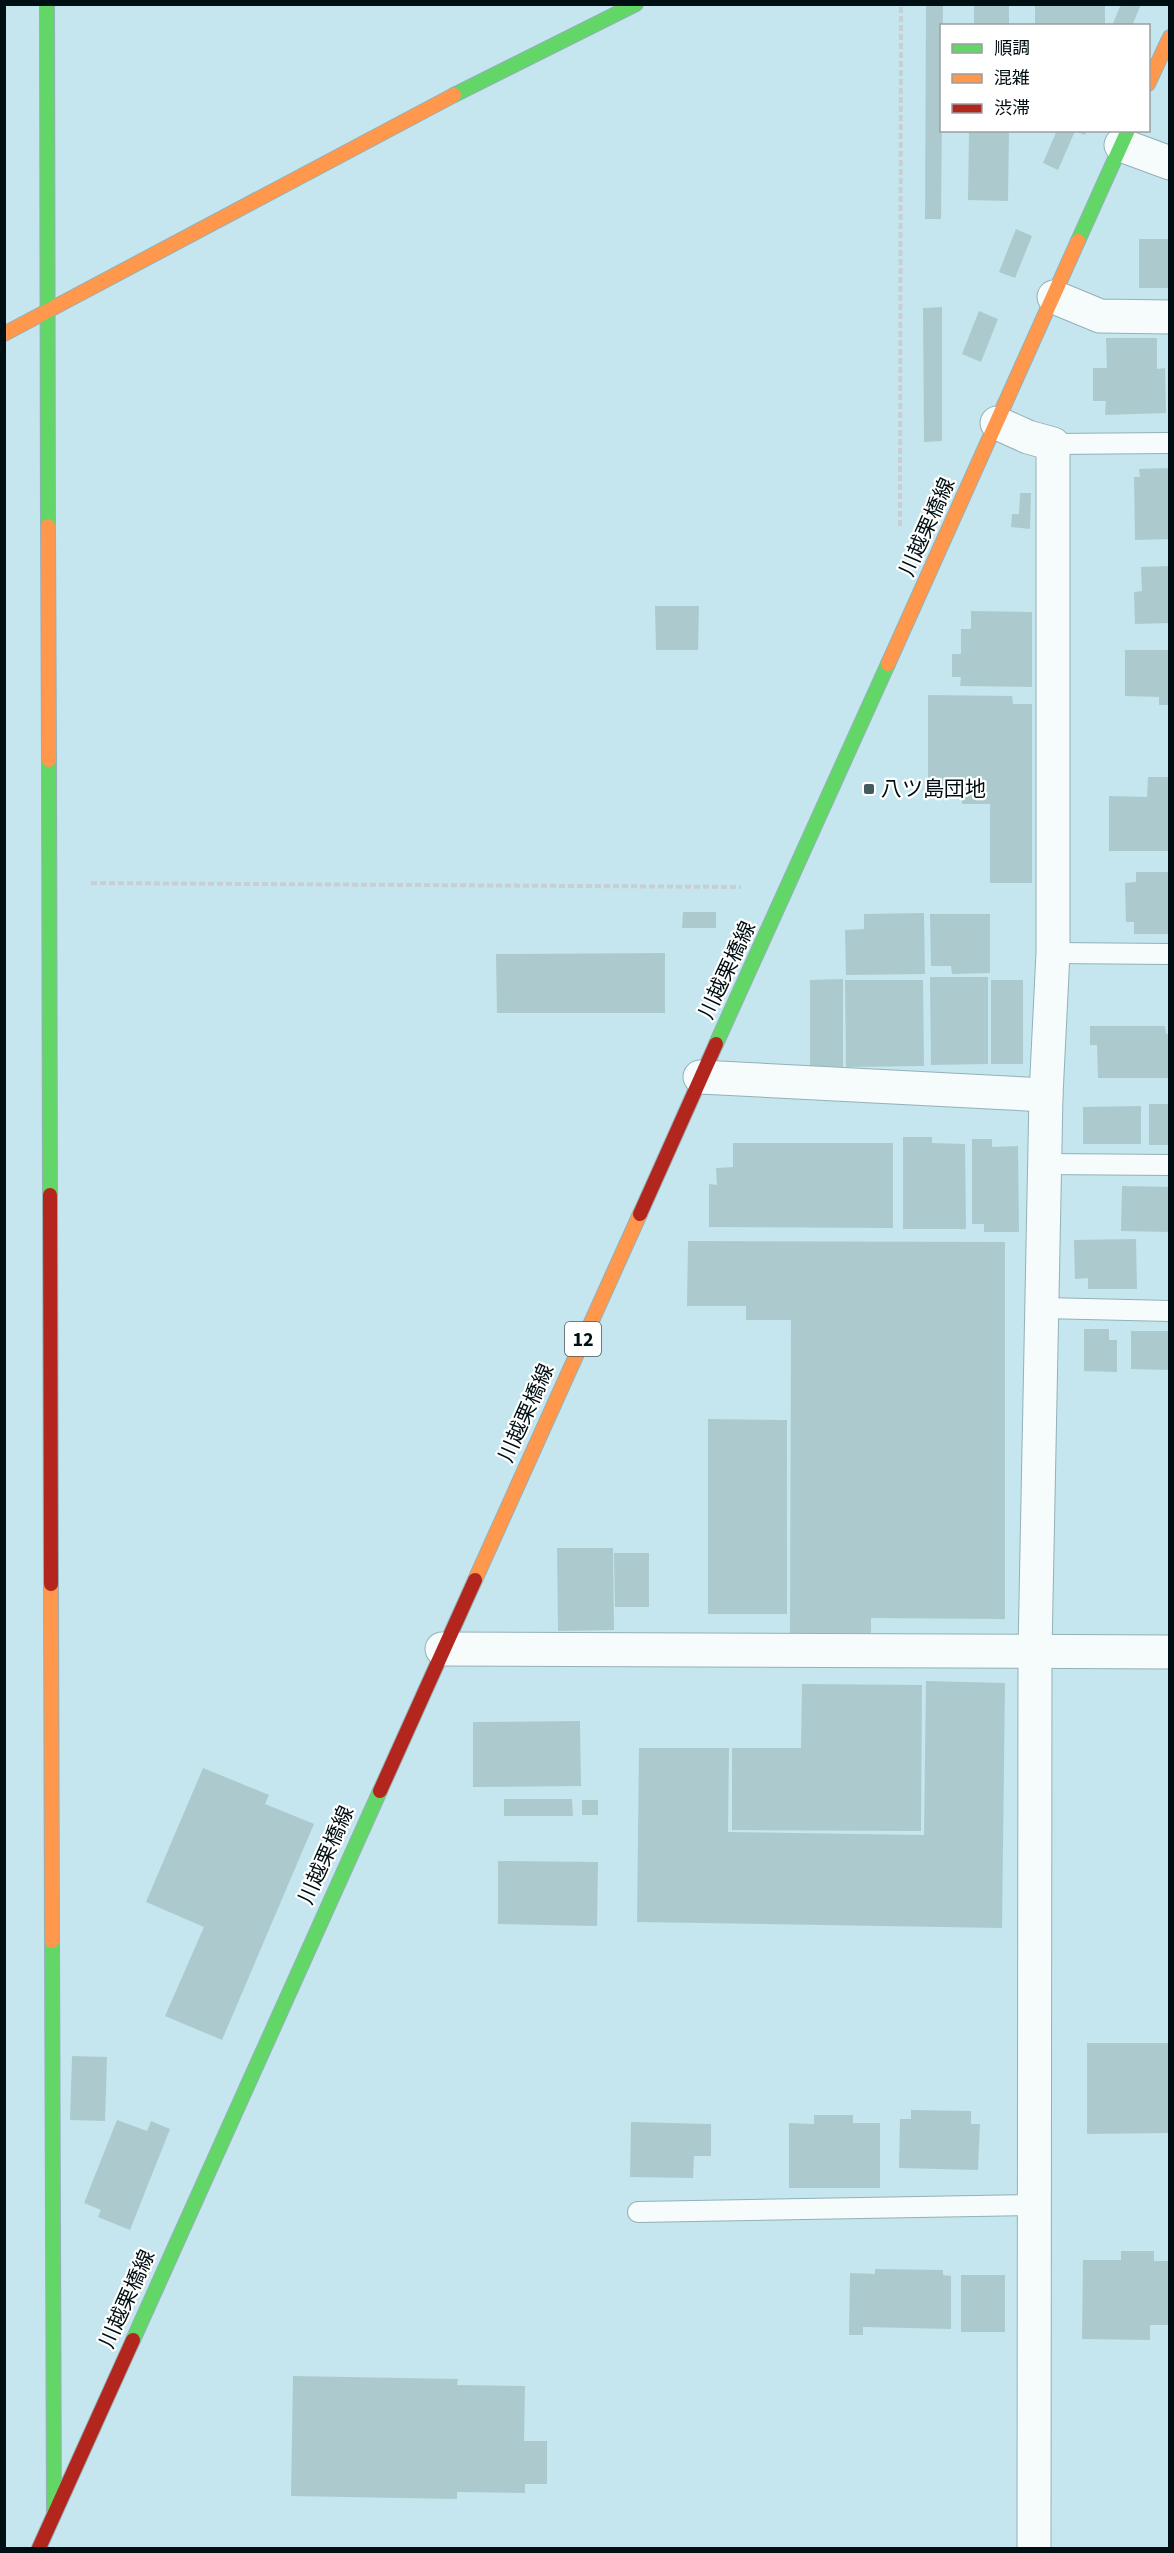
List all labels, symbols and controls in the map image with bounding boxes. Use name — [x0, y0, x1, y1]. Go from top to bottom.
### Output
legend — [940, 24, 1150, 132]
text: 順調 — [994, 36, 1030, 61]
text: 混雑 — [994, 66, 1030, 91]
text: 渋滞 — [994, 96, 1030, 121]
street label: 川越栗橋線 — [892, 473, 962, 581]
place label: 八ツ島団地 — [881, 774, 986, 804]
marker: 八ツ島団地 — [862, 782, 876, 796]
street label: 川越栗橋線 — [691, 916, 763, 1024]
road number: 12 — [565, 1322, 601, 1356]
street label: 川越栗橋線 — [491, 1359, 561, 1467]
street label: 川越栗橋線 — [291, 1801, 361, 1909]
street label: 川越栗橋線 — [92, 2245, 162, 2353]

